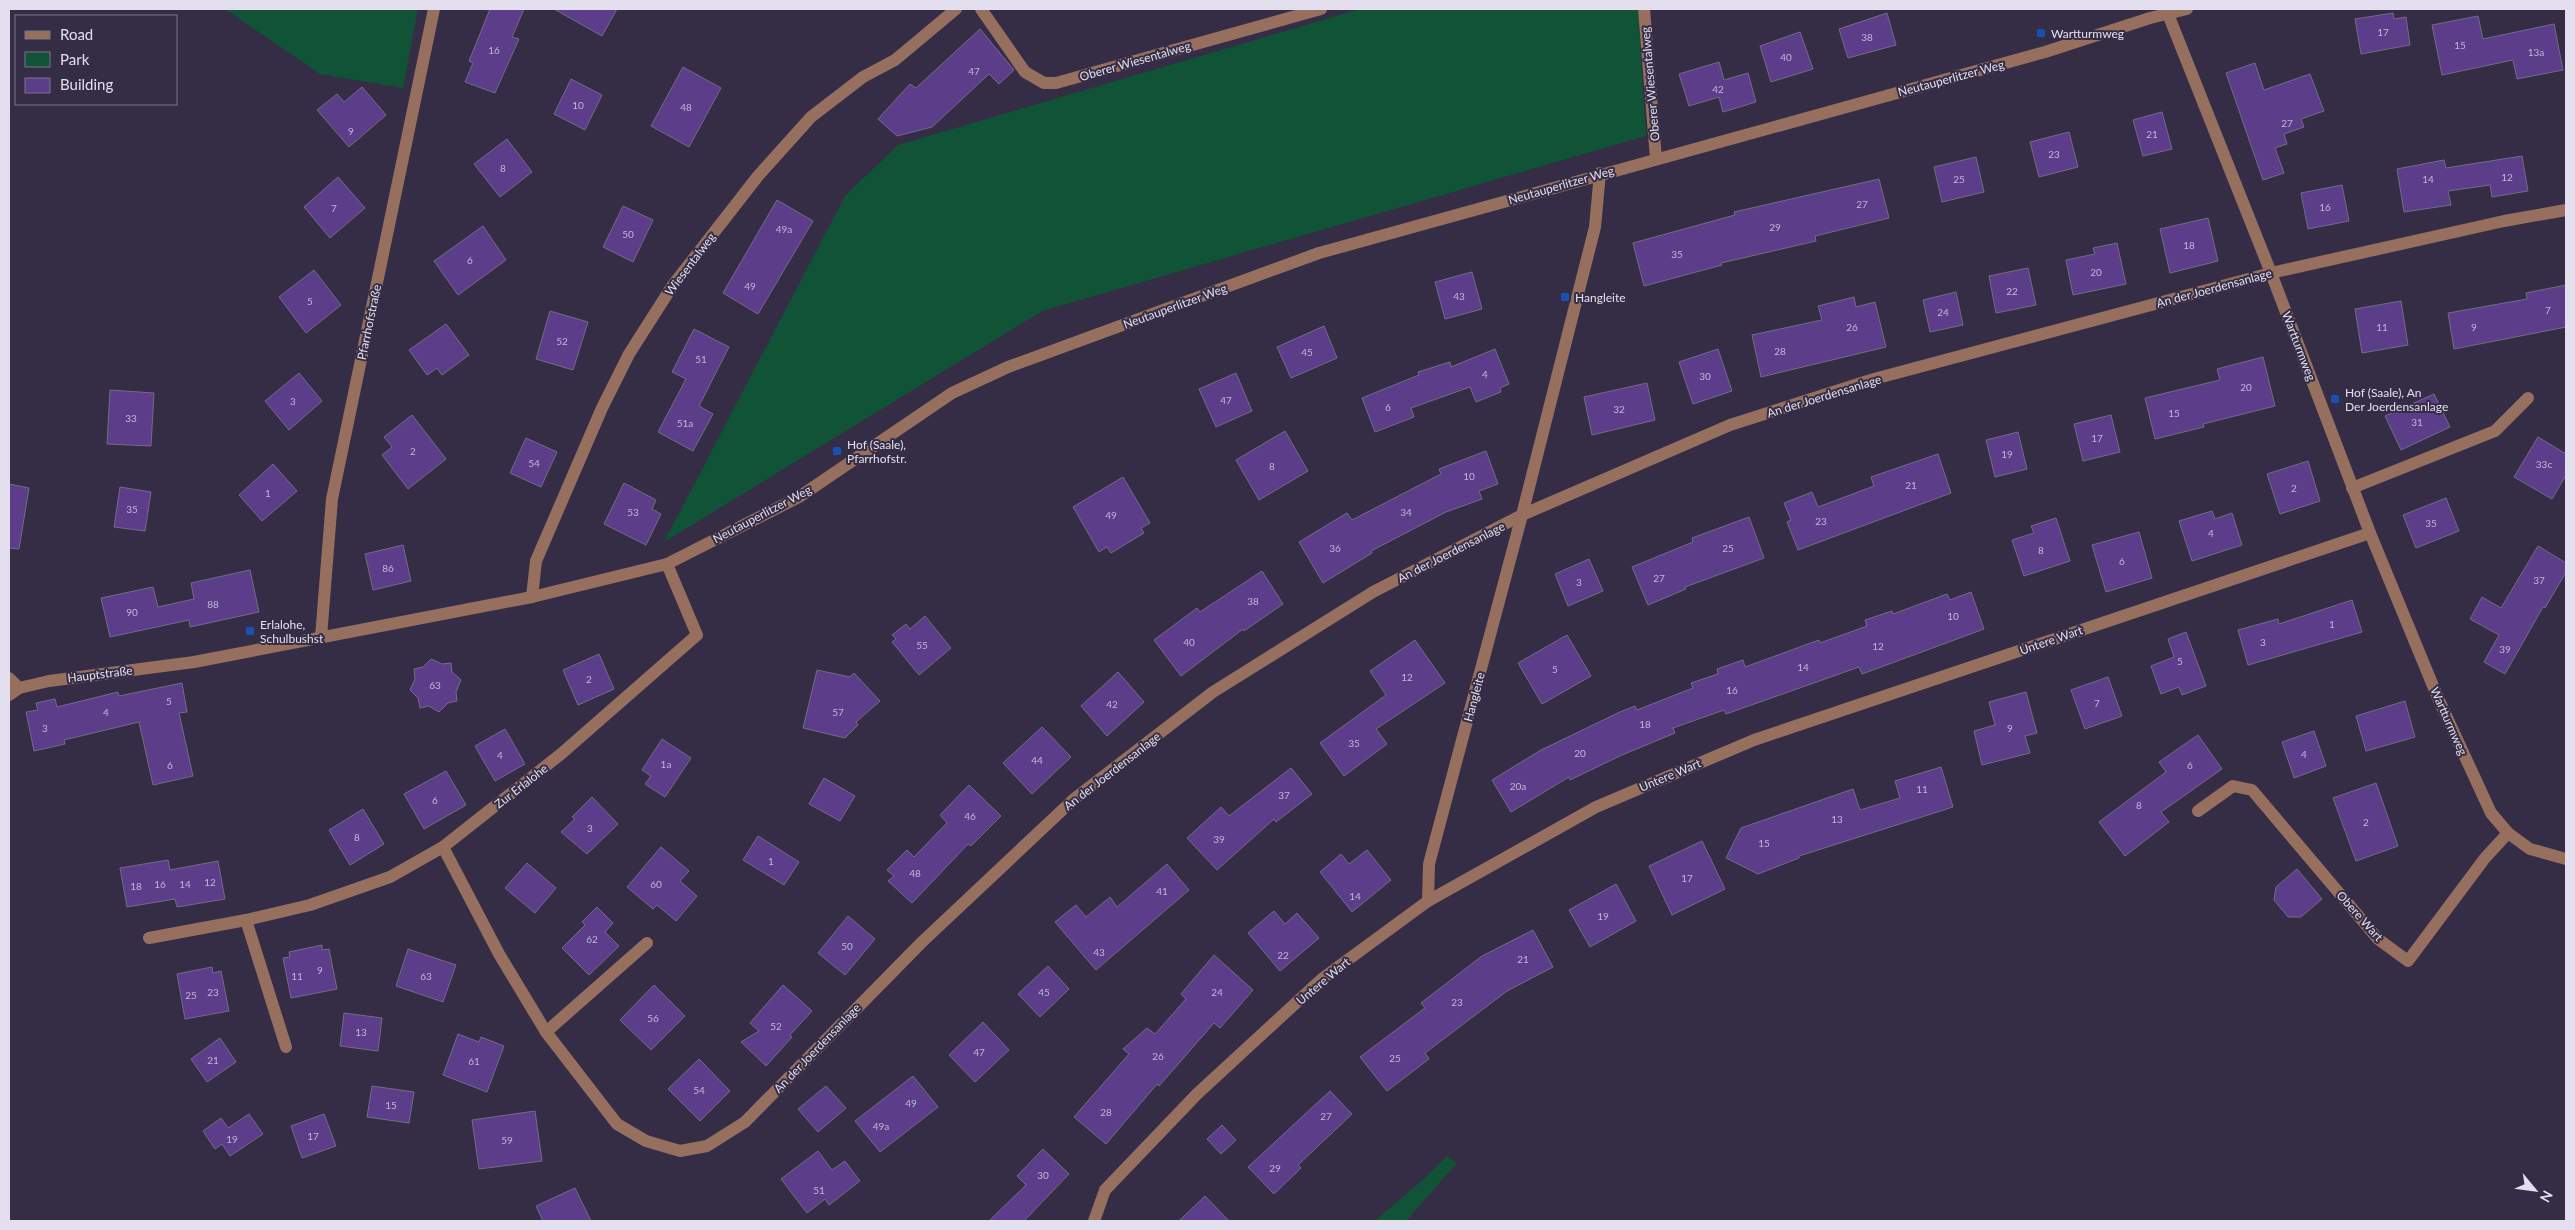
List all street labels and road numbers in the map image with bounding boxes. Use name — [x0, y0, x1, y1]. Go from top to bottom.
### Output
street label: Oberer Wiesentalweg — [1638, 26, 1662, 142]
street label: Oberer Wiesentalweg — [1078, 38, 1192, 84]
street label: Neutauperlitzer Weg — [1896, 57, 2006, 99]
street label: Neutauperlitzer Weg — [1506, 163, 1616, 207]
street label: Wiesentalweg — [662, 230, 718, 298]
street label: An der Joerdensanlage — [2155, 265, 2273, 311]
street label: Neutauperlitzer Weg — [1121, 280, 1229, 332]
street label: Pfarrhofstraße — [354, 283, 384, 361]
street label: Wartturmweg — [2279, 309, 2319, 383]
street label: An der Joerdensanlage — [1765, 371, 1883, 421]
street label: Neutauperlitzer Weg — [710, 482, 814, 546]
street label: An der Joerdensanlage — [1395, 518, 1507, 586]
street label: Untere Wart — [2018, 622, 2085, 658]
street label: Hauptstraße — [67, 663, 133, 685]
street label: Hangleite — [1460, 671, 1488, 723]
street label: Wartturmweg — [2427, 685, 2471, 757]
street label: An der Joerdensanlage — [1061, 729, 1163, 813]
street label: Untere Wart — [1637, 755, 1704, 795]
street label: Zur Erlalohe — [491, 761, 551, 811]
street label: Obere Wart — [2334, 888, 2387, 945]
street label: Untere Wart — [1293, 954, 1353, 1008]
street label: An der Joerdensanlage — [770, 1000, 864, 1096]

